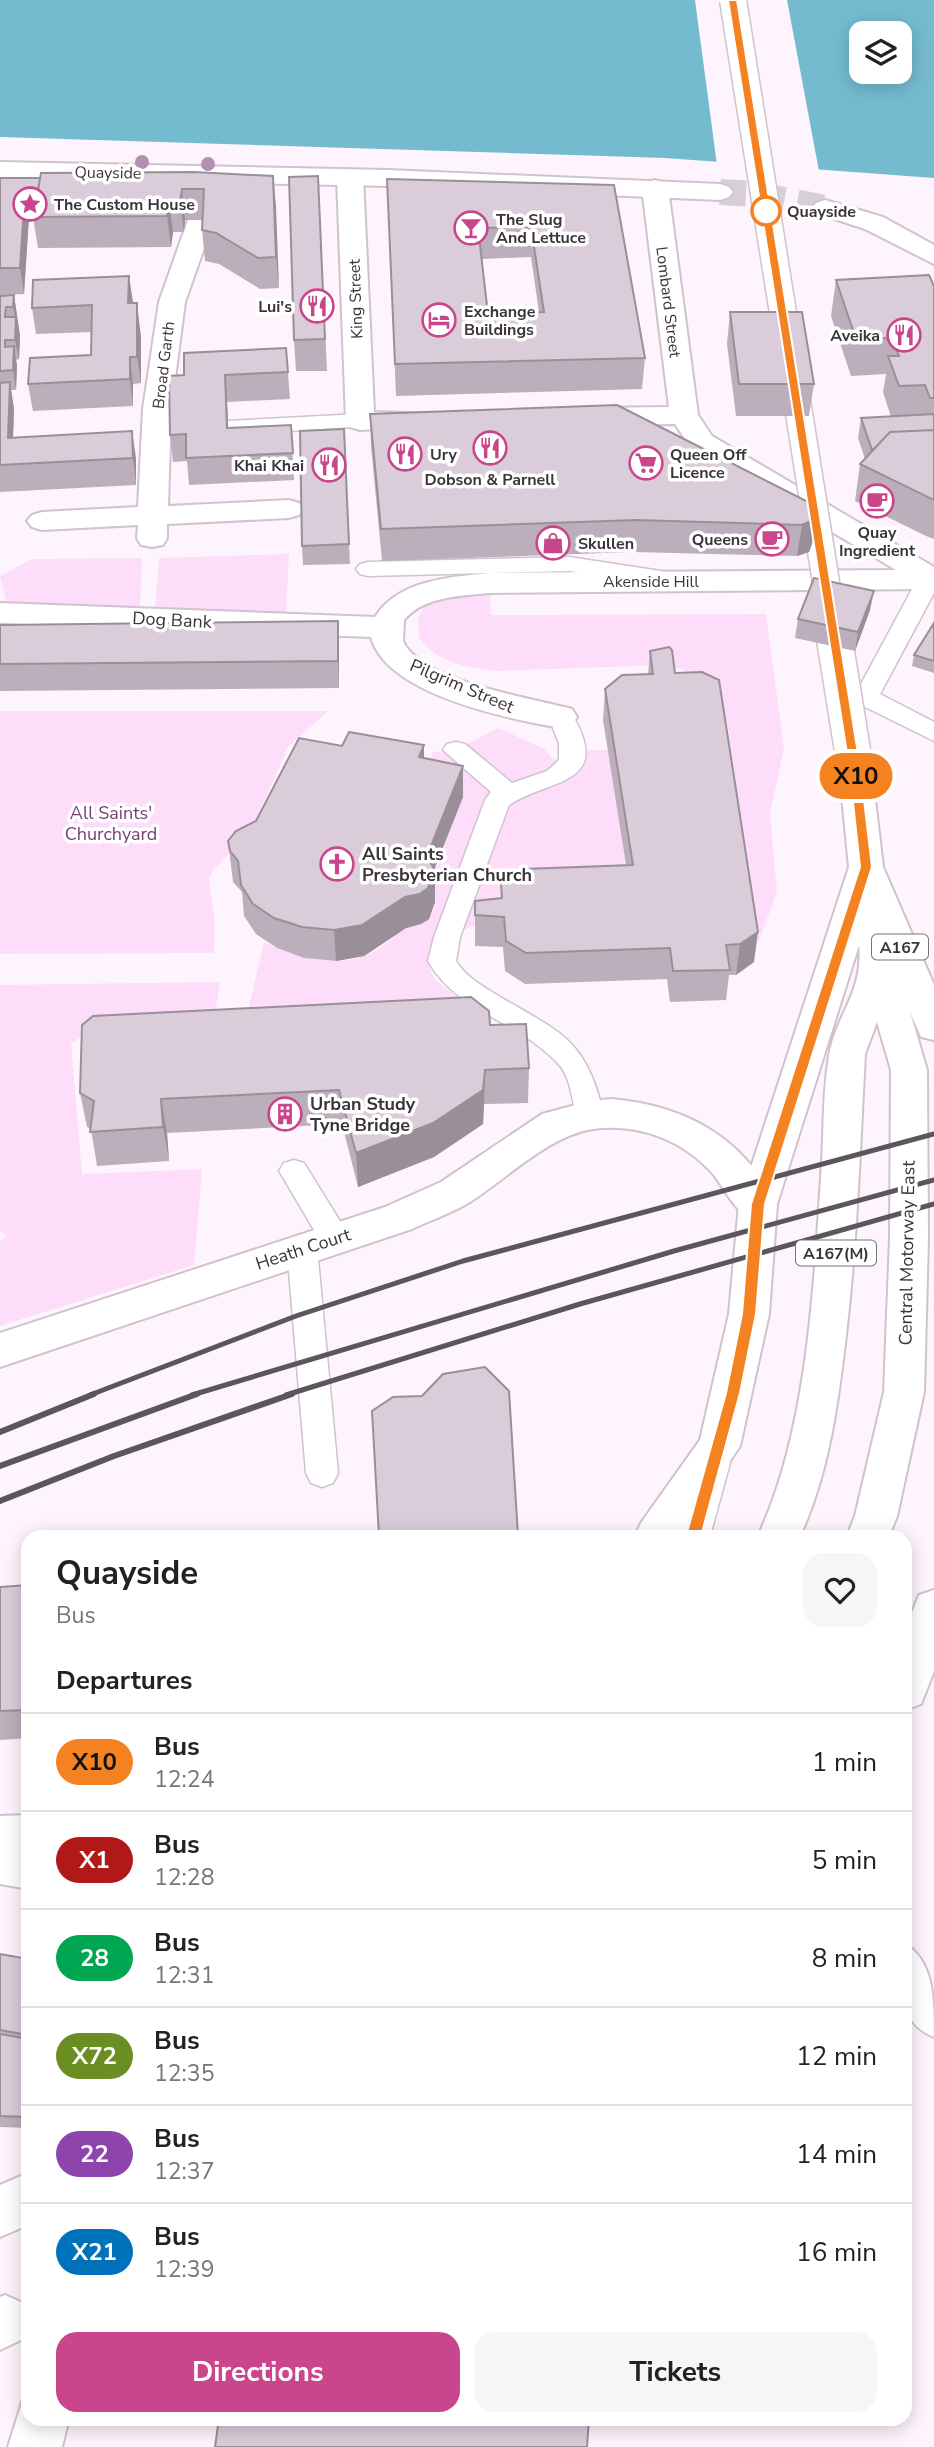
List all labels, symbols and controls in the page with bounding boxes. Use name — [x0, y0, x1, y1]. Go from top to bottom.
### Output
map controls — [849, 21, 912, 84]
button: layers — [849, 21, 912, 84]
street label: Quayside — [74, 161, 142, 185]
place icon: The Custom House — [11, 185, 49, 223]
place label: The Custom House — [54, 194, 195, 216]
marker: Quayside — [751, 196, 781, 226]
place label: Quayside — [787, 201, 856, 223]
bar icon: The Slug And Lettuce — [452, 209, 490, 247]
place label: The Slug And Lettuce — [496, 209, 586, 249]
street label: Lombard Street — [650, 245, 686, 359]
street label: King Street — [344, 258, 368, 339]
restaurant icon: Lui's — [298, 287, 336, 325]
place label: Lui's — [258, 296, 292, 318]
hotel icon: Exchange Buildings — [420, 301, 458, 339]
place label: Exchange Buildings — [464, 301, 536, 341]
restaurant icon: Aveika — [885, 316, 923, 354]
street label: Broad Garth — [148, 320, 180, 410]
place label: Aveika — [830, 325, 880, 347]
restaurant icon: Dobson & Parnell — [471, 429, 509, 467]
restaurant icon: Ury — [386, 435, 424, 473]
place label: Ury — [430, 444, 458, 466]
supermarket icon: Queen Off Licence — [627, 444, 665, 482]
place label: Queen Off Licence — [670, 444, 748, 484]
restaurant icon: Khai Khai — [310, 446, 348, 484]
place label: Khai Khai — [234, 455, 304, 477]
place label: Dobson & Parnell — [425, 469, 555, 491]
cafe icon: Quay Ingredient — [858, 482, 896, 520]
cafe icon: Queens — [753, 520, 791, 558]
place label: Quay Ingredient — [839, 522, 916, 562]
shop icon: Skullen — [534, 524, 572, 562]
place label: Queens — [692, 529, 748, 551]
place label: Skullen — [578, 533, 634, 555]
street label: Akenside Hill — [603, 571, 699, 593]
street label: Dog Bank — [132, 606, 213, 634]
street label: Pilgrim Street — [406, 653, 518, 719]
line badge: X10 — [816, 753, 896, 799]
text: X10 — [834, 760, 878, 792]
park label: All Saints' Churchyard — [65, 801, 157, 846]
place label: All Saints Presbyterian Church — [362, 842, 532, 887]
church icon: All Saints Presbyterian Church — [318, 845, 356, 883]
road number: A167 — [872, 934, 928, 959]
place label: Urban Study Tyne Bridge — [310, 1092, 416, 1137]
building icon: Urban Study Tyne Bridge — [266, 1095, 304, 1133]
street label: Central Motorway East — [893, 1160, 921, 1346]
street label: Heath Court — [252, 1222, 354, 1276]
road number: A167(M) — [796, 1240, 876, 1266]
text: Quayside — [56, 1551, 198, 1596]
button: heart — [803, 1553, 877, 1627]
text: Bus — [56, 1600, 96, 1631]
text: Departures — [56, 1663, 192, 1698]
text: Bus — [154, 1729, 200, 1764]
text: 1 min — [812, 1745, 877, 1780]
text: X10 — [72, 1746, 117, 1778]
text: 12:24 — [154, 1764, 214, 1795]
text: Bus — [154, 1827, 200, 1862]
text: 5 min — [812, 1843, 877, 1878]
text: X1 — [79, 1844, 110, 1876]
text: 12:28 — [154, 1862, 214, 1893]
text: Bus — [154, 1925, 200, 1960]
text: 8 min — [812, 1941, 877, 1976]
text: 28 — [80, 1942, 109, 1974]
text: 12:31 — [154, 1960, 214, 1991]
text: Bus — [154, 2023, 200, 2058]
text: 12 min — [796, 2039, 877, 2074]
text: X72 — [72, 2040, 117, 2072]
text: 12:35 — [154, 2058, 214, 2089]
text: Bus — [154, 2121, 200, 2156]
text: 14 min — [796, 2137, 877, 2172]
text: 22 — [80, 2138, 109, 2170]
text: 12:37 — [154, 2156, 214, 2187]
text: Bus — [154, 2219, 200, 2254]
text: 16 min — [796, 2235, 877, 2270]
text: X21 — [72, 2236, 117, 2268]
text: 12:39 — [154, 2254, 214, 2285]
button: Directions — [56, 2332, 460, 2412]
button: Tickets — [474, 2332, 877, 2412]

